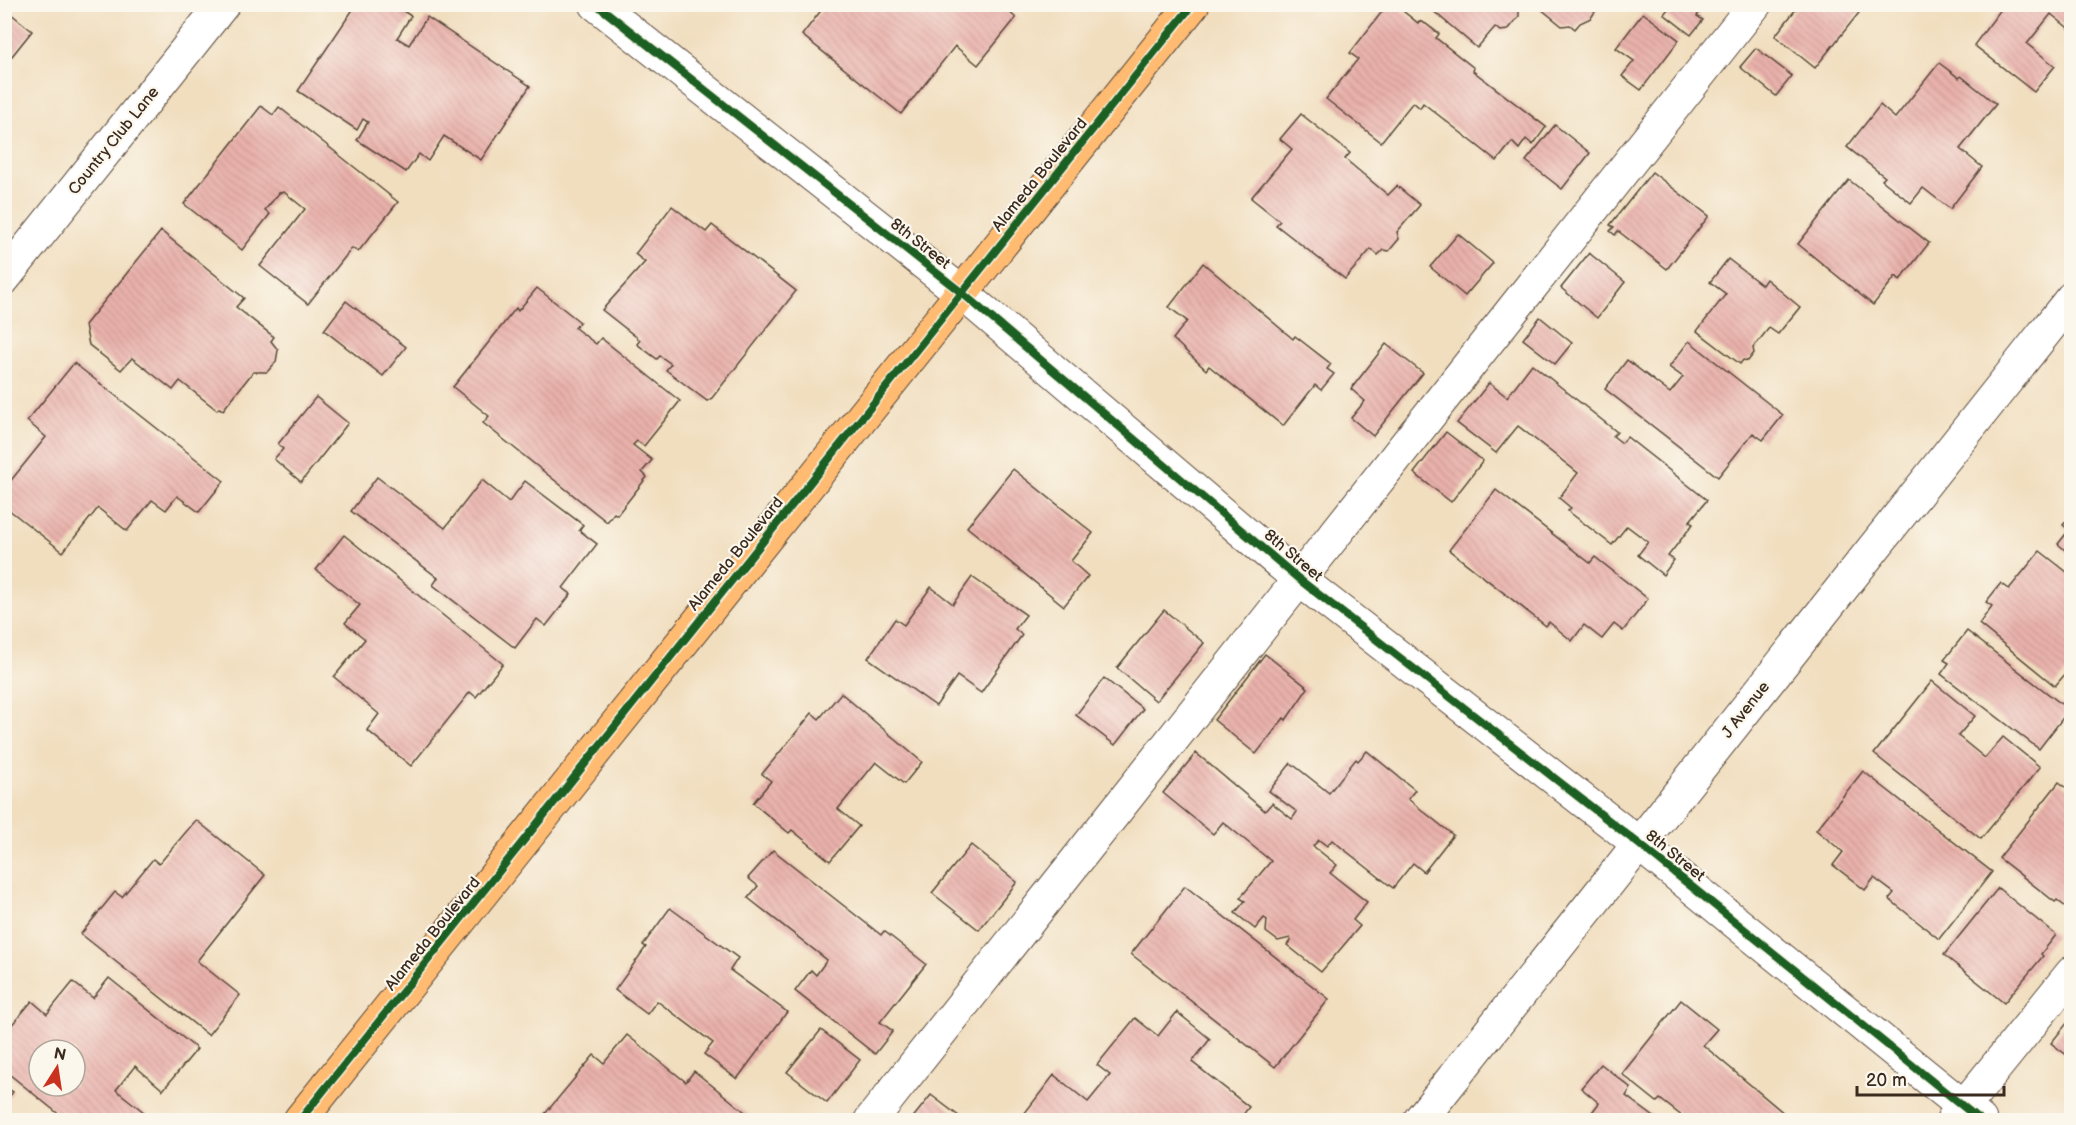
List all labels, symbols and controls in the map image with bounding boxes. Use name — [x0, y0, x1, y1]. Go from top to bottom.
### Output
street label: Country Club Lane — [65, 83, 164, 199]
street label: Alameda Boulevard — [988, 114, 1092, 236]
street label: 8th Street — [886, 215, 954, 273]
street label: Alameda Boulevard — [684, 493, 788, 615]
street label: 8th Street — [1260, 526, 1326, 586]
street label: J Avenue — [1718, 677, 1774, 742]
street label: 8th Street — [1641, 826, 1709, 886]
street label: Alameda Boulevard — [381, 873, 485, 995]
north arrow — [27, 1038, 87, 1098]
text: N — [52, 1044, 68, 1065]
scale bar — [1857, 1059, 2004, 1097]
text: 20 m — [1866, 1070, 1907, 1091]

